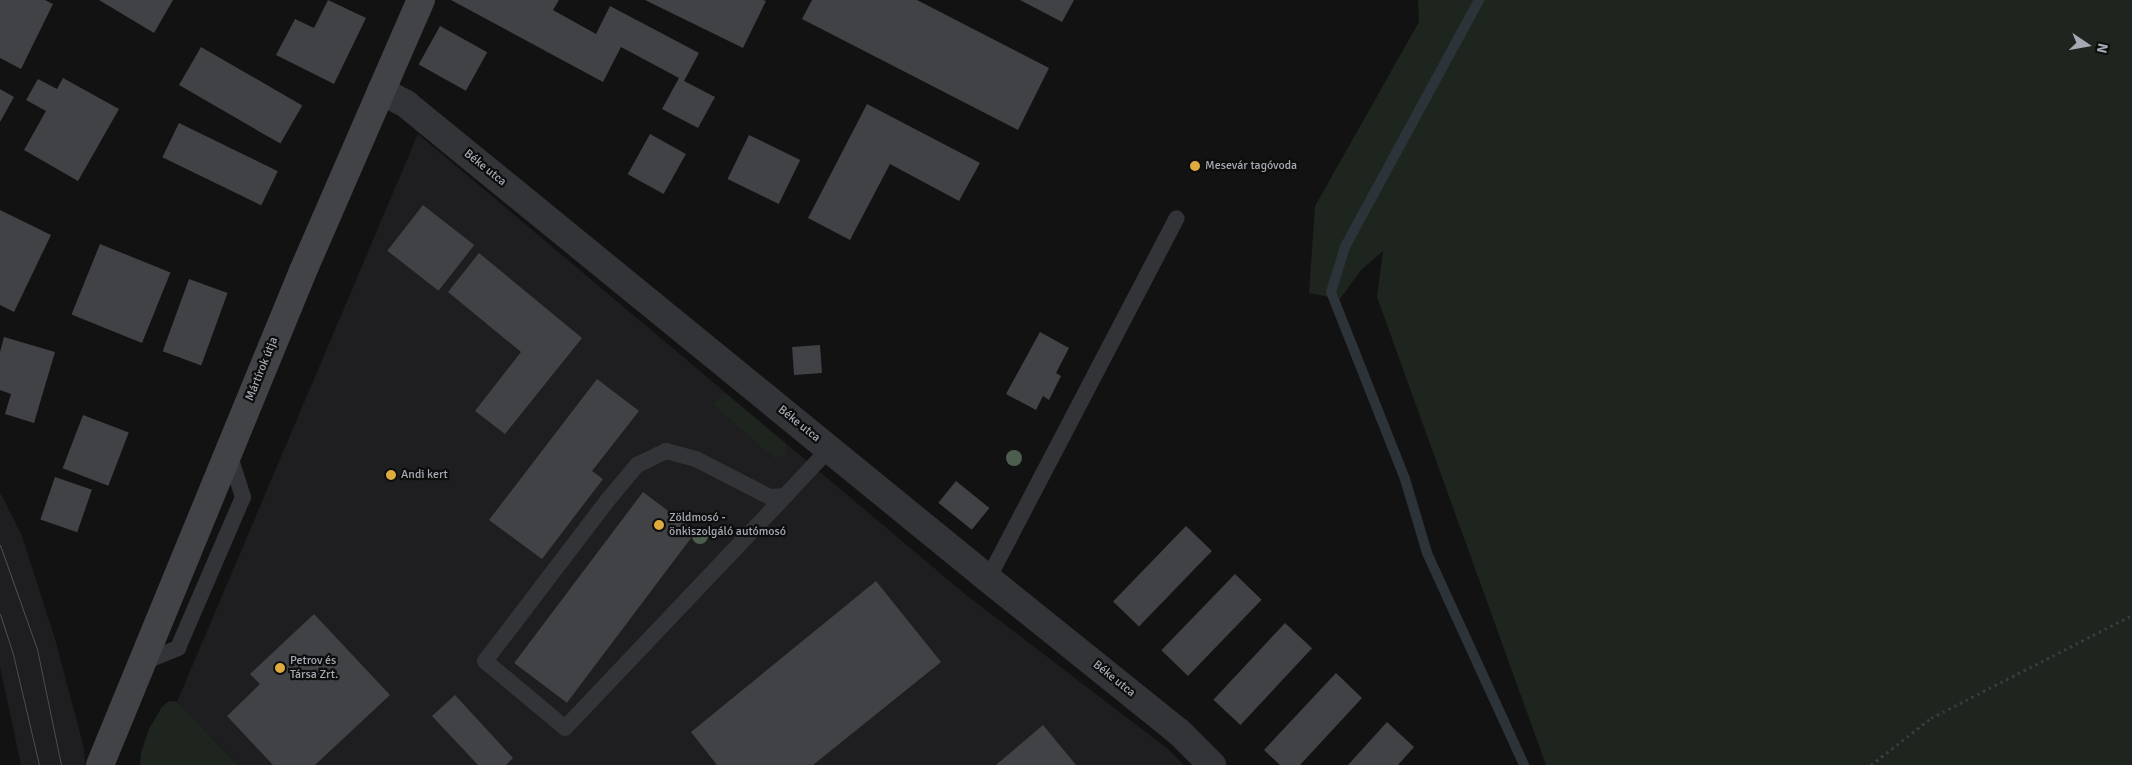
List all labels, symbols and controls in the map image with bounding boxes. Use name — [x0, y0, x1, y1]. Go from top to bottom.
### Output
north arrow — [2062, 20, 2112, 70]
text: N — [2093, 42, 2111, 55]
street label: Béke utca — [461, 147, 509, 189]
place label: Mesevár tagóvoda — [1205, 159, 1297, 173]
marker: Mesevár tagóvoda — [1189, 160, 1201, 172]
street label: Mártírok útja — [243, 335, 281, 403]
street label: Béke utca — [775, 403, 823, 445]
place label: Andi kert — [401, 468, 448, 482]
marker: Andi kert — [385, 469, 397, 481]
place label: Zöldmosó - önkiszolgáló autómosó — [669, 511, 786, 539]
marker: Zöldmosó - önkiszolgáló autómosó — [653, 519, 665, 531]
place label: Petrov és Társa Zrt. — [290, 654, 338, 682]
street label: Béke utca — [1090, 658, 1138, 700]
marker: Petrov és Társa Zrt. — [274, 662, 286, 674]

